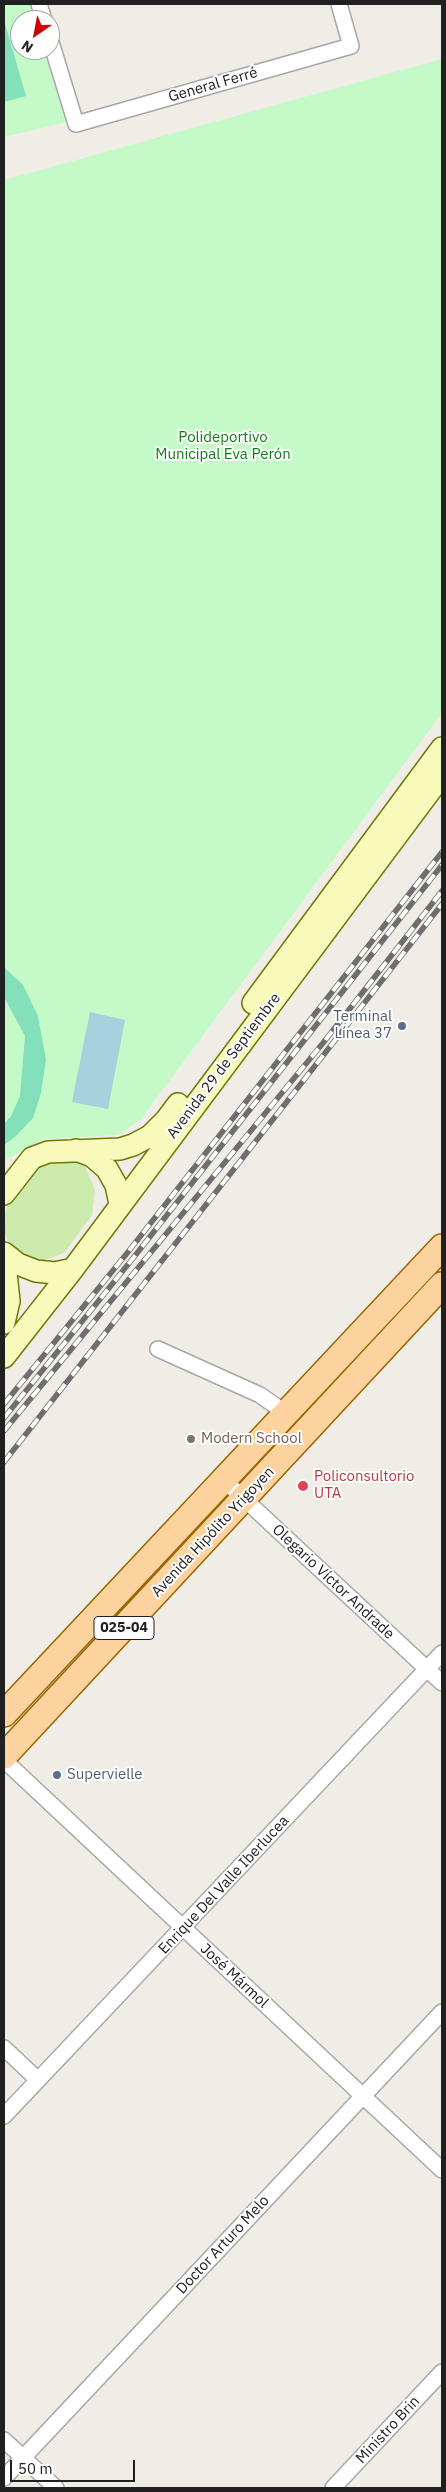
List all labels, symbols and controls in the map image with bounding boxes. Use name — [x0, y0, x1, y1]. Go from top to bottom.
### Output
north arrow — [10, 10, 60, 60]
text: N — [18, 36, 37, 57]
street label: General Ferré — [166, 64, 260, 106]
park label: Polideportivo Municipal Eva Perón — [155, 429, 291, 464]
street label: Avenida 29 de Septiembre — [163, 990, 285, 1142]
place label: Terminal Línea 37 — [333, 1008, 392, 1043]
marker: Terminal Línea 37 — [396, 1020, 408, 1032]
place label: Modern School — [201, 1430, 302, 1448]
marker: Modern School — [185, 1433, 197, 1445]
street label: Avenida Hipólito Yrigoyen — [148, 1463, 278, 1601]
place label: Policonsultorio UTA — [314, 1468, 414, 1503]
marker: Policonsultorio UTA — [296, 1479, 310, 1493]
street label: Olegario Víctor Andrade — [268, 1521, 398, 1643]
road number: 025-04 — [94, 1616, 154, 1640]
place label: Supervielle — [67, 1766, 143, 1784]
marker: Supervielle — [51, 1769, 63, 1781]
street label: Enrique Del Valle Iberlucea — [155, 1812, 293, 1958]
street label: José Mármol — [196, 1940, 272, 2012]
street label: Doctor Arturo Melo — [173, 2192, 273, 2298]
street label: Ministro Brin — [352, 2393, 424, 2467]
scale bar — [12, 2450, 138, 2482]
text: 50 m — [18, 2459, 53, 2478]

